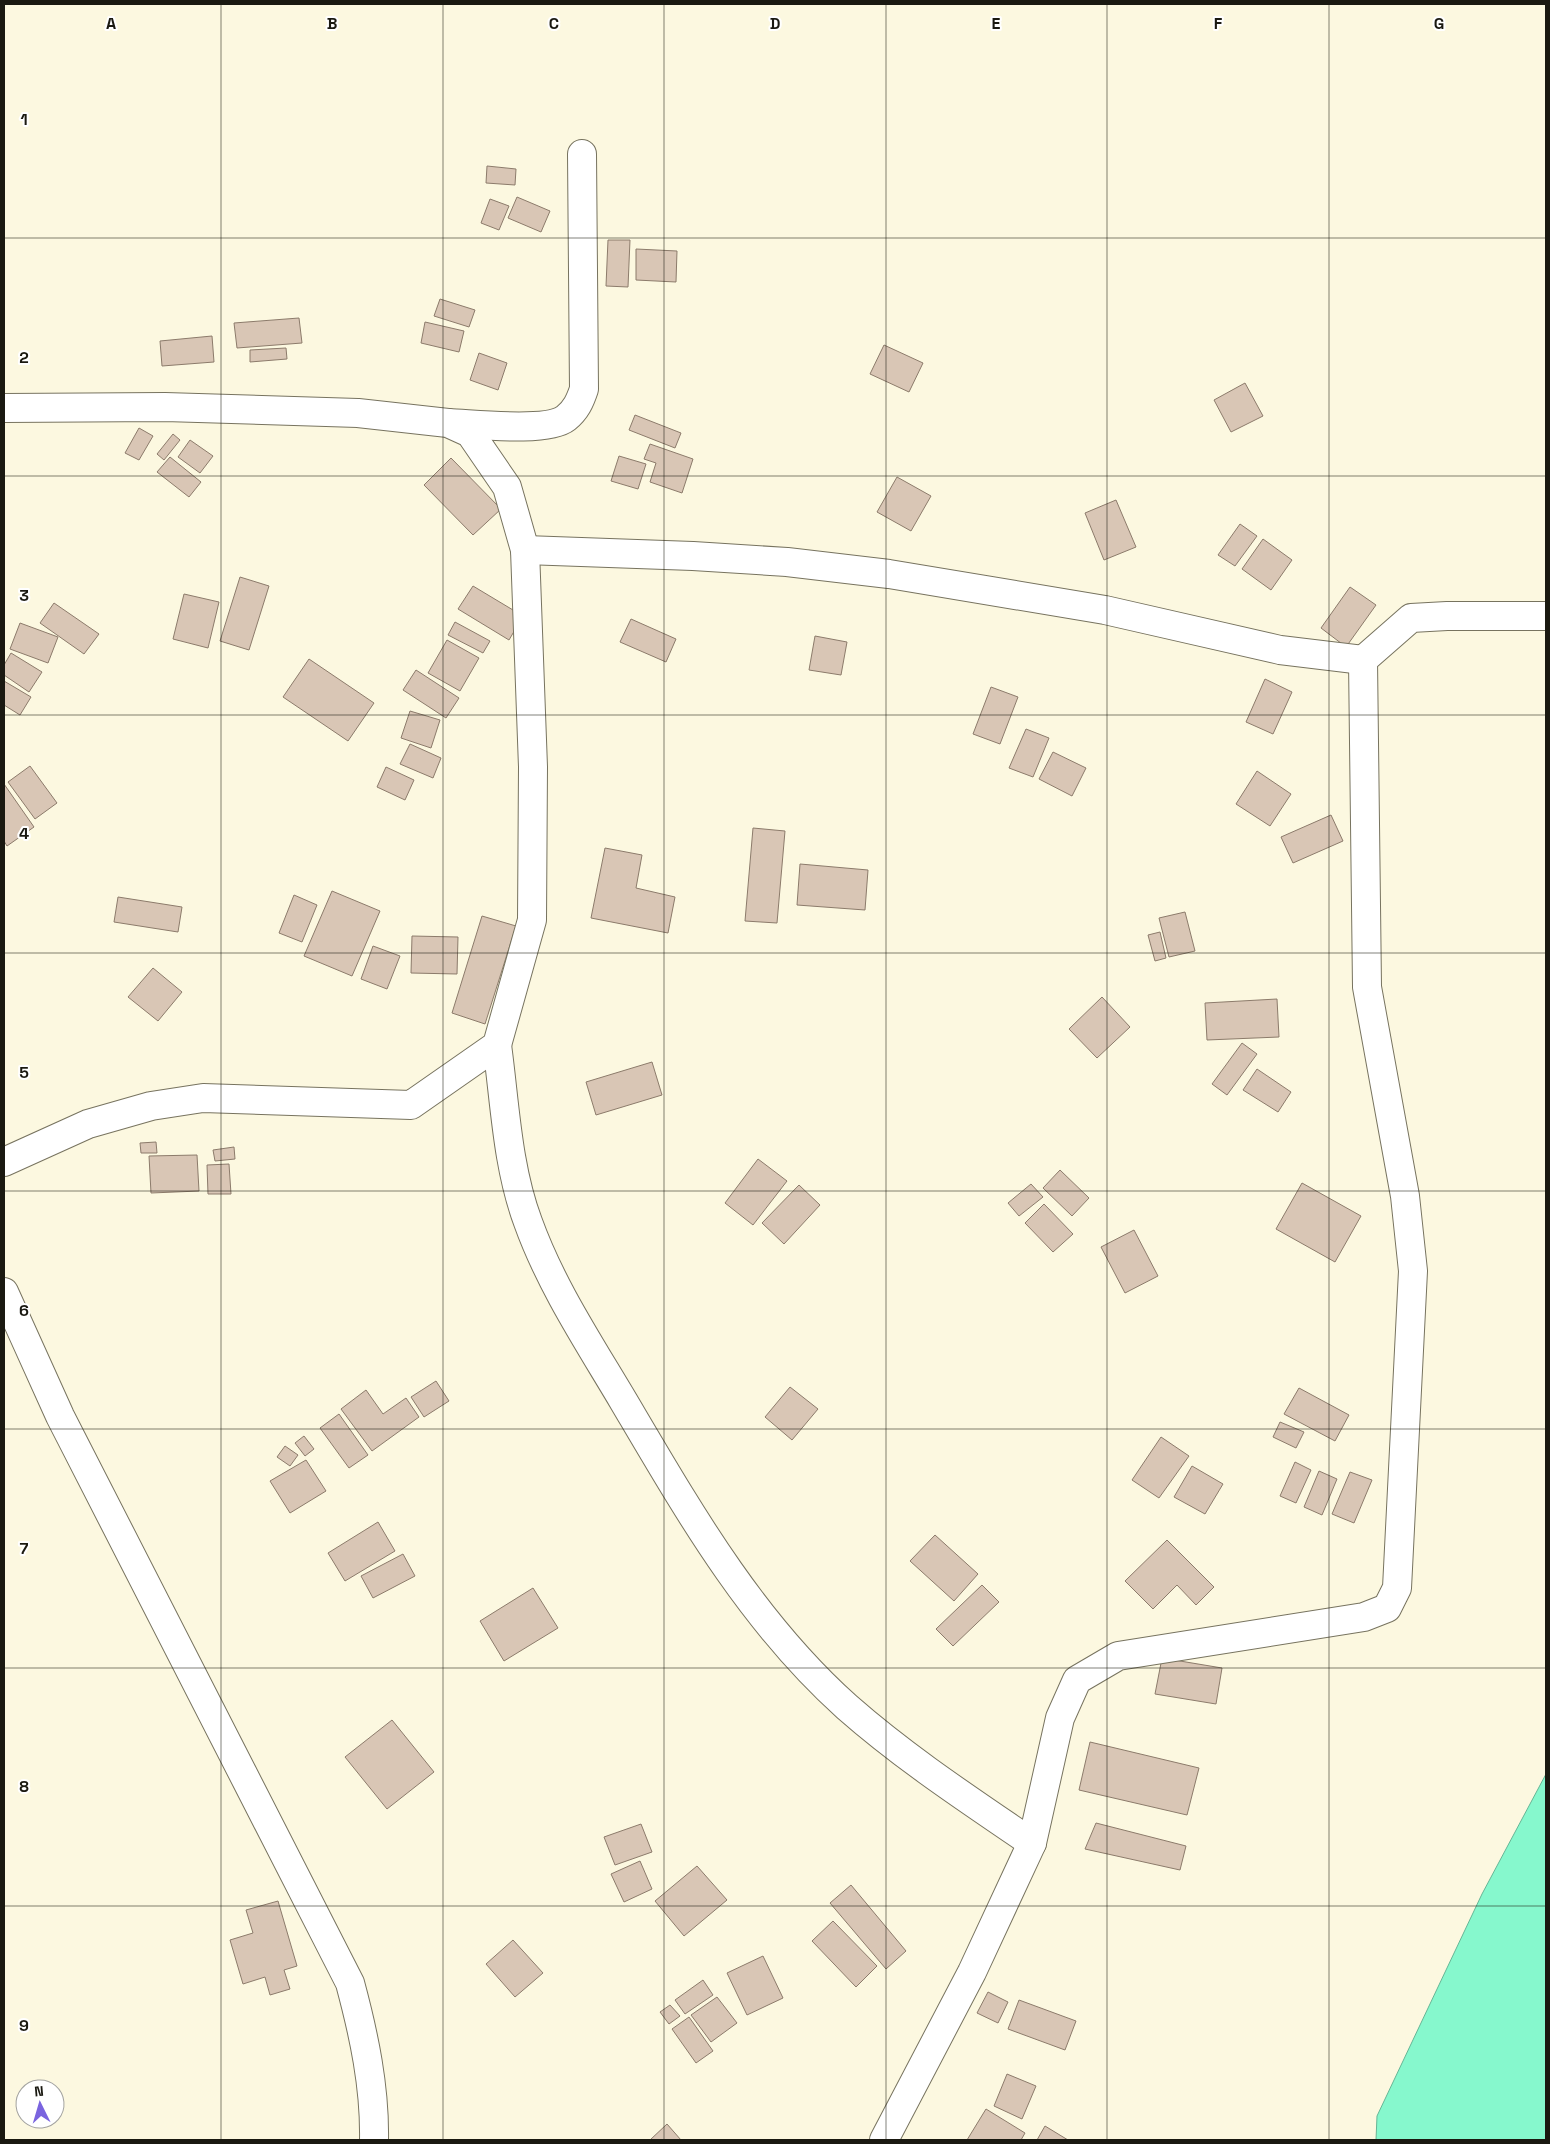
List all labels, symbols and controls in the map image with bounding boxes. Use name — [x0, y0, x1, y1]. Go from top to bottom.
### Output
text: A — [106, 13, 116, 34]
text: B — [327, 13, 337, 34]
text: C — [549, 13, 559, 34]
text: D — [770, 13, 780, 34]
text: E — [992, 13, 1001, 34]
text: F — [1214, 13, 1223, 34]
text: G — [1434, 13, 1444, 34]
text: 1 — [20, 109, 28, 130]
text: 2 — [19, 347, 29, 368]
text: 3 — [19, 585, 29, 606]
text: 4 — [19, 823, 29, 844]
text: 5 — [19, 1062, 29, 1083]
text: 6 — [19, 1300, 29, 1321]
text: 7 — [20, 1538, 29, 1559]
text: 8 — [19, 1776, 29, 1797]
text: 9 — [19, 2015, 29, 2036]
north arrow — [15, 2079, 65, 2129]
text: N — [33, 2082, 44, 2100]

